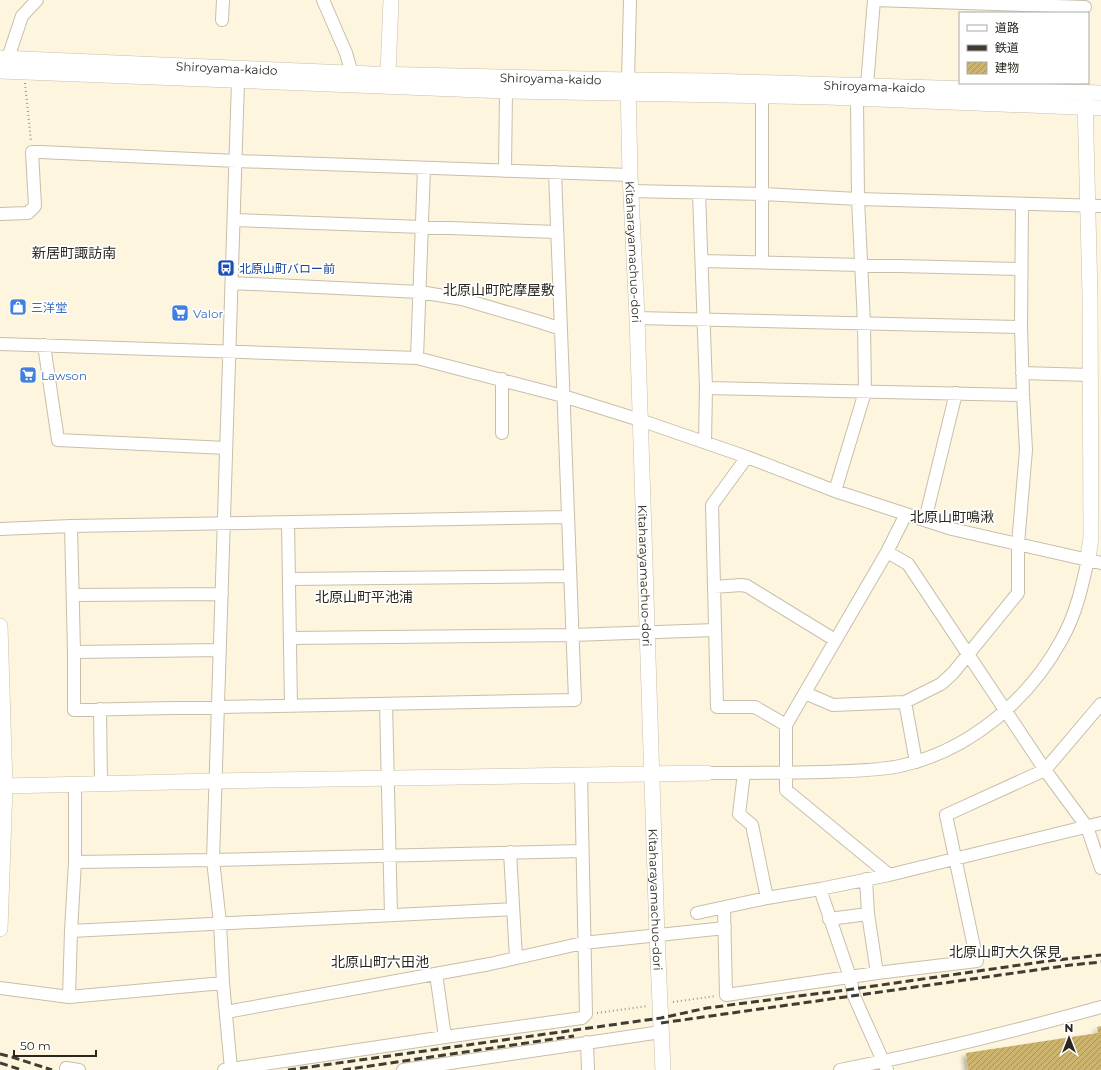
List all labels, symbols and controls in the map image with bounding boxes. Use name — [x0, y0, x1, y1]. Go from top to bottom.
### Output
legend — [959, 12, 1089, 84]
text: 道路 — [995, 20, 1019, 35]
text: 鉄道 — [995, 40, 1019, 55]
street label: Shiroyama-kaido — [176, 58, 278, 77]
text: 建物 — [995, 60, 1019, 75]
street label: Shiroyama-kaido — [500, 69, 602, 87]
street label: Shiroyama-kaido — [823, 77, 926, 95]
street label: Kitaharayamachuo-dori — [623, 181, 645, 323]
district label: 新居町諏訪南 — [32, 244, 116, 262]
bus stop icon: 北原山町バロー前 — [216, 258, 236, 278]
place label: 北原山町バロー前 — [239, 261, 335, 276]
district label: 北原山町陀摩屋敷 — [443, 281, 555, 299]
shop icon: 三洋堂 — [8, 297, 28, 317]
place label: 三洋堂 — [31, 300, 67, 315]
supermarket icon: Valor — [170, 303, 190, 323]
place label: Valor — [193, 306, 224, 321]
supermarket icon: Lawson — [18, 365, 38, 385]
place label: Lawson — [41, 368, 87, 383]
street label: Kitaharayamachuo-dori — [636, 505, 655, 647]
district label: 北原山町鳴湫 — [910, 508, 994, 526]
district label: 北原山町平池浦 — [315, 588, 413, 606]
street label: Kitaharayamachuo-dori — [646, 828, 666, 971]
district label: 北原山町大久保見 — [949, 943, 1061, 961]
district label: 北原山町六田池 — [331, 953, 429, 971]
north arrow — [1049, 1018, 1089, 1058]
text: N — [1065, 1021, 1073, 1035]
scale bar — [14, 1032, 96, 1058]
text: 50 m — [20, 1038, 51, 1053]

